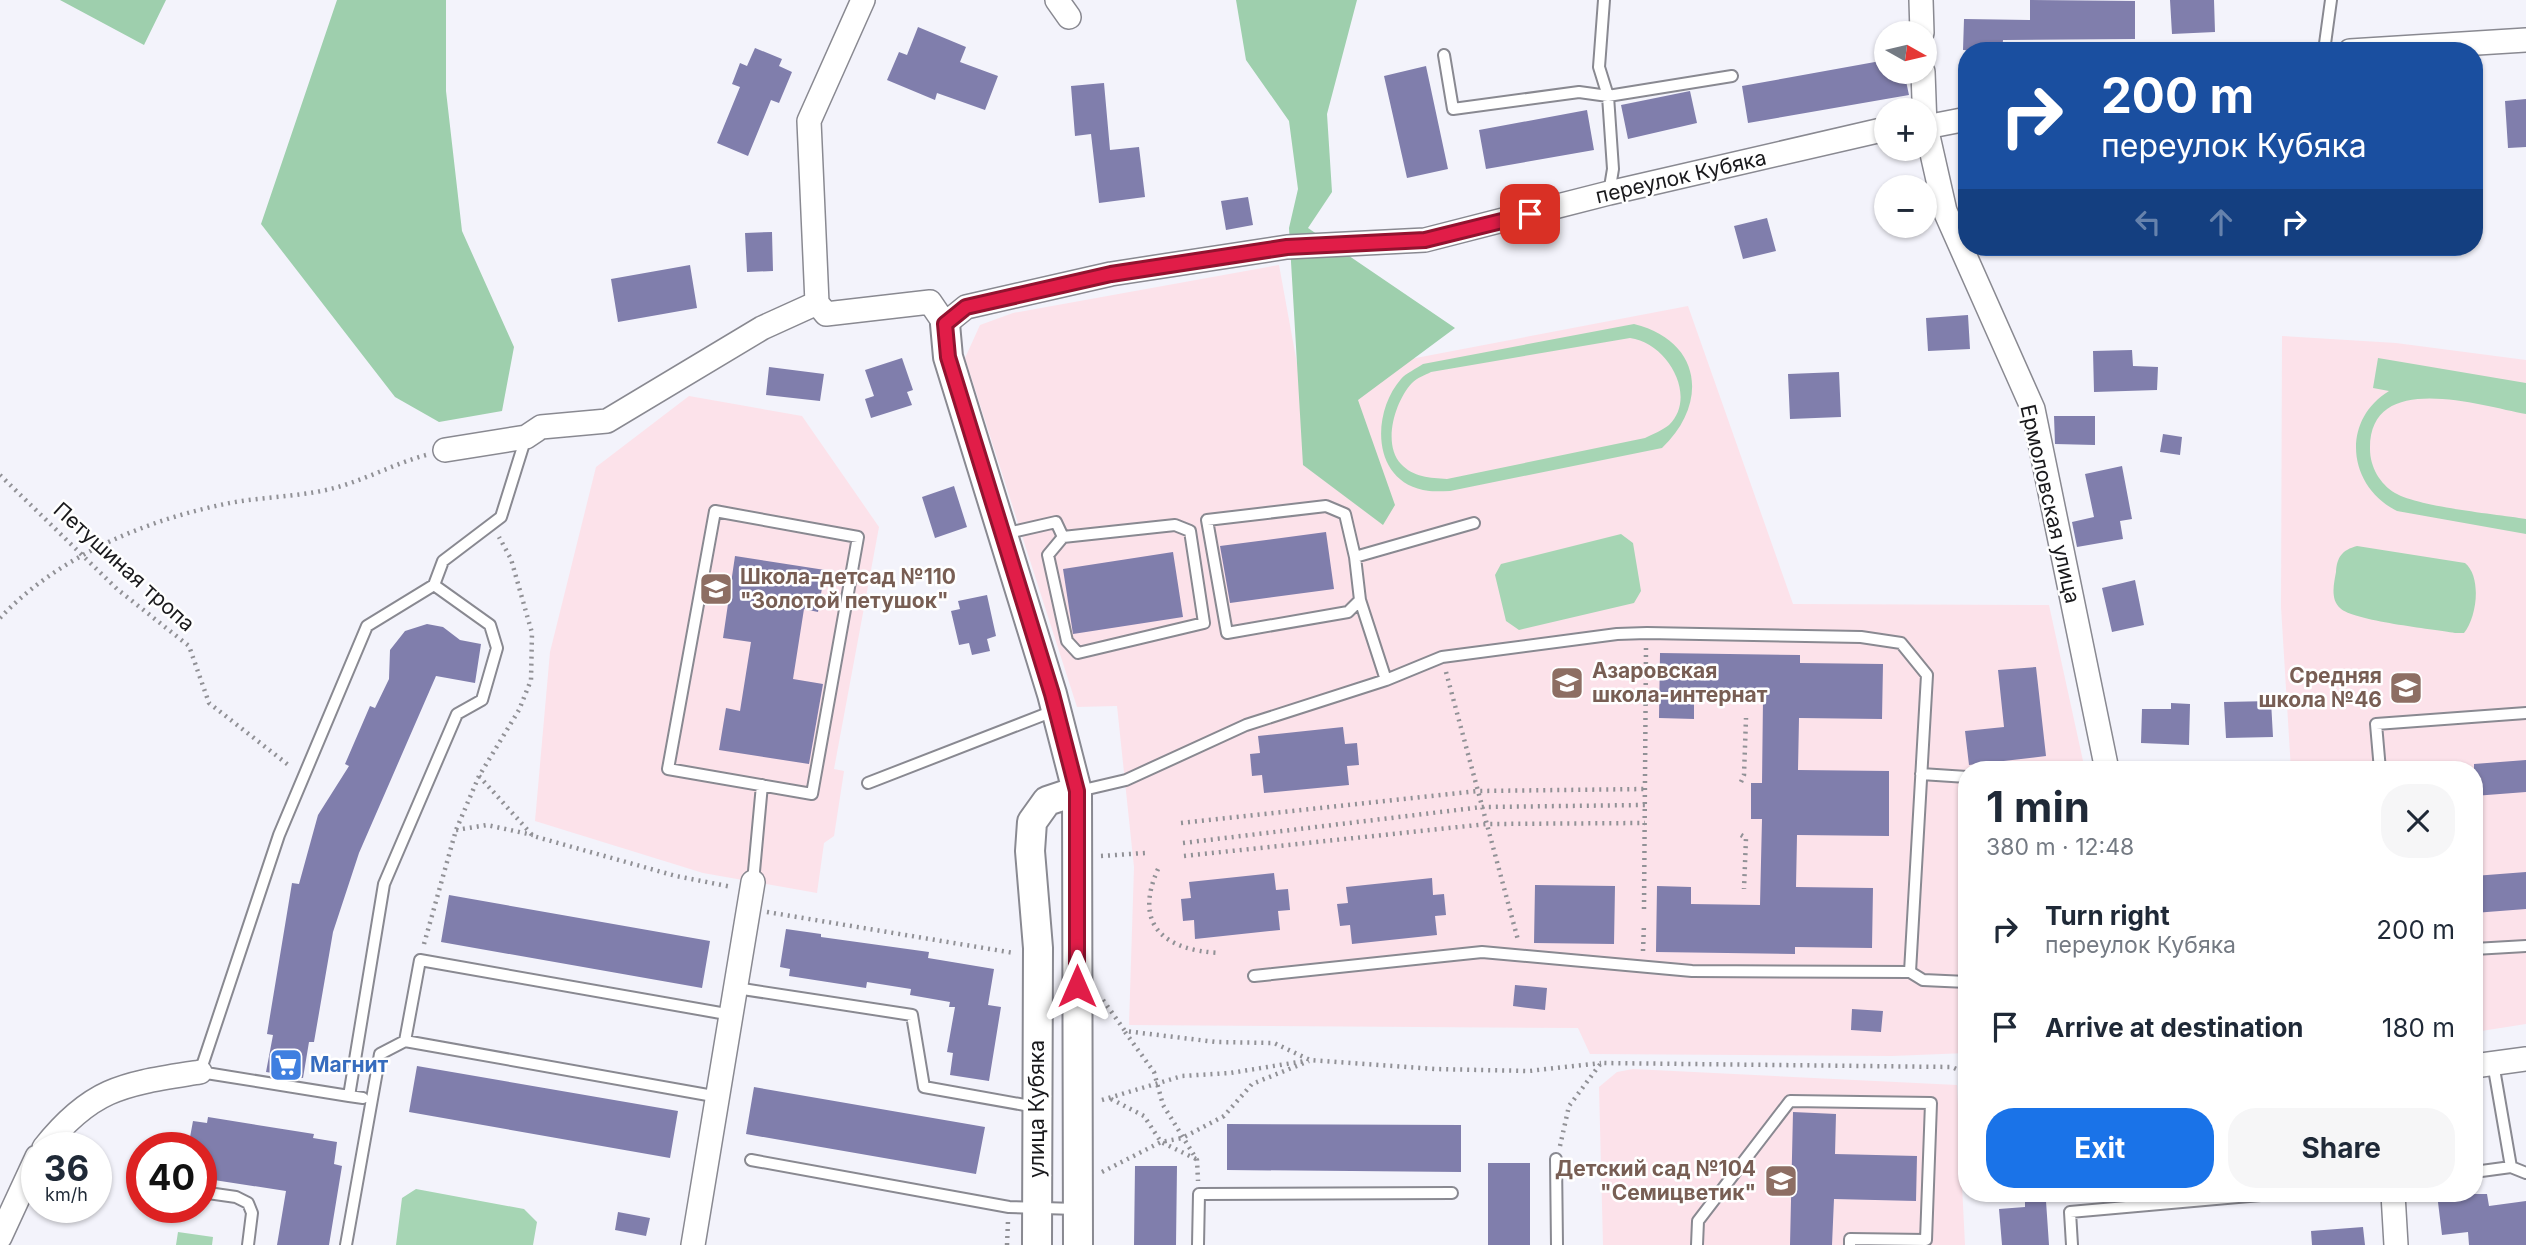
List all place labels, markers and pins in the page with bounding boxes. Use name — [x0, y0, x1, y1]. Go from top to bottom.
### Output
pin — [1500, 184, 1560, 244]
place label: Школа-детсад №110 "Золотой петушок" — [740, 564, 956, 613]
school or university icon: Школа-детсад №110 "Золотой петушок" — [697, 570, 735, 608]
place label: Азаровская школа-интернат — [1592, 658, 1768, 707]
place label: Средняя школа №46 — [2258, 663, 2382, 712]
school or university icon: Азаровская школа-интернат — [1548, 664, 1586, 702]
school or university icon: Средняя школа №46 — [2387, 669, 2425, 707]
supermarket icon: Магнит — [267, 1046, 305, 1084]
place label: Магнит — [310, 1052, 389, 1077]
place label: Детский сад №104 "Семицветик" — [1555, 1156, 1756, 1205]
school or university icon: Детский сад №104 "Семицветик" — [1762, 1162, 1800, 1200]

